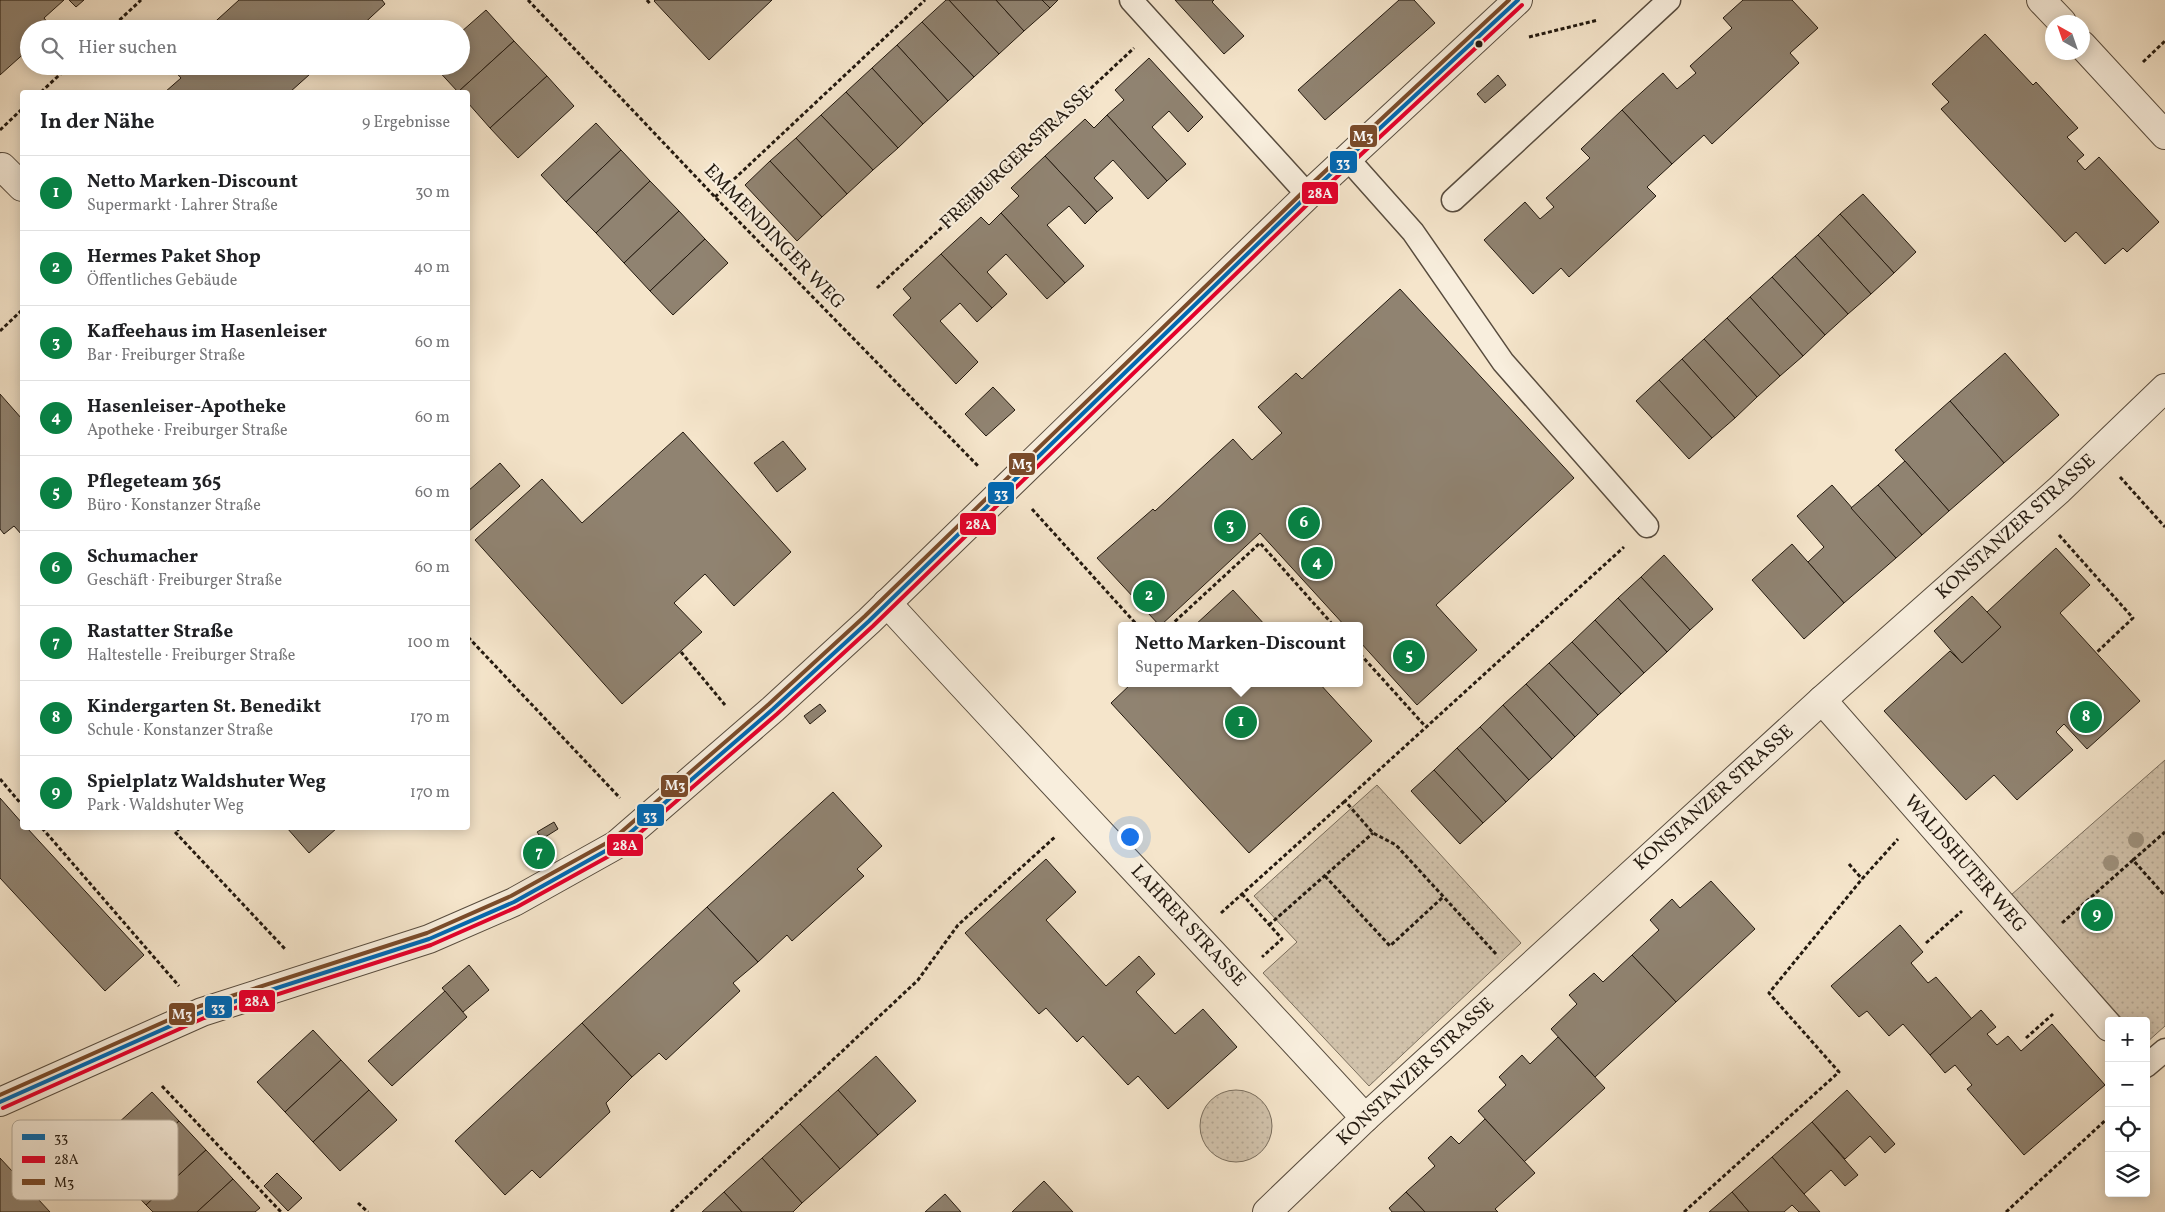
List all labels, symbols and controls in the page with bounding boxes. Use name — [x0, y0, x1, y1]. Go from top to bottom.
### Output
north arrow — [2045, 15, 2090, 60]
search box — [20, 20, 470, 75]
icon: search — [38, 34, 66, 62]
text: Hier suchen — [78, 35, 177, 61]
unlabelled marker — [1474, 39, 1484, 49]
street label: FREIBURGER STRASSE — [935, 80, 1099, 236]
text: In der Nähe — [40, 108, 155, 137]
text: 9 Ergebnisse — [362, 112, 450, 134]
line badge: M3 — [1349, 124, 1378, 148]
text: M3 — [1353, 128, 1373, 147]
line badge: 33 — [1329, 150, 1358, 174]
text: 33 — [1336, 154, 1350, 173]
street label: EMMENDINGER WEG — [698, 159, 850, 315]
text: Netto Marken-Discount — [87, 169, 298, 195]
line badge: 28A — [1301, 181, 1339, 205]
text: 1 — [53, 182, 59, 204]
text: 30 m — [415, 182, 450, 204]
text: 28A — [1308, 185, 1332, 204]
text: Supermarkt · Lahrer Straße — [87, 195, 278, 217]
text: Hermes Paket Shop — [87, 244, 261, 270]
text: 2 — [52, 257, 60, 279]
text: 40 m — [414, 257, 450, 279]
text: Öffentliches Gebäude — [87, 270, 237, 292]
text: Kaffeehaus im Hasenleiser — [87, 319, 327, 345]
text: 3 — [52, 332, 60, 354]
text: 60 m — [415, 332, 450, 354]
text: Bar · Freiburger Straße — [87, 345, 245, 367]
text: Hasenleiser-Apotheke — [87, 394, 286, 420]
text: 4 — [51, 407, 61, 429]
text: 60 m — [415, 407, 450, 429]
text: Apotheke · Freiburger Straße — [87, 420, 288, 442]
street label: KONSTANZER STRASSE — [1931, 448, 2101, 606]
line badge: M3 — [1008, 452, 1036, 476]
text: M3 — [1012, 456, 1032, 475]
text: Pflegeteam 365 — [87, 469, 221, 495]
line badge: 33 — [987, 481, 1015, 505]
text: 5 — [52, 482, 60, 504]
text: 60 m — [415, 482, 450, 504]
text: 33 — [994, 485, 1008, 504]
text: Büro · Konstanzer Straße — [87, 495, 261, 517]
pin: 6 — [1288, 504, 1320, 542]
pin: 3 — [1214, 507, 1246, 545]
line badge: 28A — [959, 512, 997, 536]
text: 28A — [966, 516, 990, 535]
text: Schumacher — [87, 544, 198, 570]
pin: 4 — [1301, 544, 1333, 582]
text: 6 — [52, 557, 60, 579]
text: 60 m — [415, 557, 450, 579]
text: Geschäft · Freiburger Straße — [87, 570, 282, 592]
pin: 2 — [1133, 577, 1165, 615]
text: Rastatter Straße — [87, 619, 233, 645]
popup — [1118, 622, 1363, 687]
text: Netto Marken-Discount — [1135, 631, 1346, 657]
text: 7 — [52, 632, 60, 654]
text: 100 m — [407, 632, 450, 654]
pin: 5 — [1393, 637, 1425, 675]
text: Haltestelle · Freiburger Straße — [87, 645, 295, 667]
text: Supermarkt — [1135, 657, 1220, 679]
text: Kindergarten St. Benedikt — [87, 694, 321, 720]
pin: 8 — [2070, 698, 2102, 736]
pin: 1 — [1225, 703, 1257, 741]
text: 8 — [52, 707, 60, 729]
text: 170 m — [410, 707, 450, 729]
street label: KONSTANZER STRASSE — [1629, 719, 1799, 877]
text: Schule · Konstanzer Straße — [87, 720, 273, 742]
text: Spielplatz Waldshuter Weg — [87, 769, 326, 795]
line badge: M3 — [660, 774, 689, 798]
text: M3 — [665, 777, 685, 796]
text: 9 — [52, 782, 60, 804]
text: 170 m — [410, 782, 450, 804]
street label: WALDSHUTER WEG — [1898, 789, 2032, 939]
text: Park · Waldshuter Weg — [87, 795, 244, 817]
line badge: 33 — [636, 803, 665, 827]
text: 33 — [643, 807, 657, 826]
your location — [1117, 824, 1143, 850]
line badge: 28A — [606, 833, 644, 857]
pin: 7 — [523, 834, 555, 872]
text: 28A — [613, 837, 637, 856]
street label: LAHRER STRASSE — [1124, 859, 1252, 993]
pin: 9 — [2081, 896, 2113, 934]
line badge: 28A — [238, 989, 276, 1013]
street label: KONSTANZER STRASSE — [1332, 992, 1500, 1152]
text: 28A — [245, 993, 269, 1012]
line badge: 33 — [204, 995, 233, 1019]
text: 33 — [211, 999, 225, 1018]
line badge: M3 — [168, 1002, 196, 1026]
text: M3 — [172, 1006, 192, 1025]
map controls — [2105, 1017, 2150, 1197]
button: + — [2105, 1017, 2150, 1062]
button: − — [2105, 1062, 2150, 1107]
button: locate — [2105, 1107, 2150, 1152]
legend — [12, 1120, 178, 1200]
text: 33 — [54, 1129, 68, 1148]
text: 28A — [54, 1151, 79, 1170]
button: layers — [2105, 1152, 2150, 1197]
text: M3 — [54, 1174, 74, 1193]

